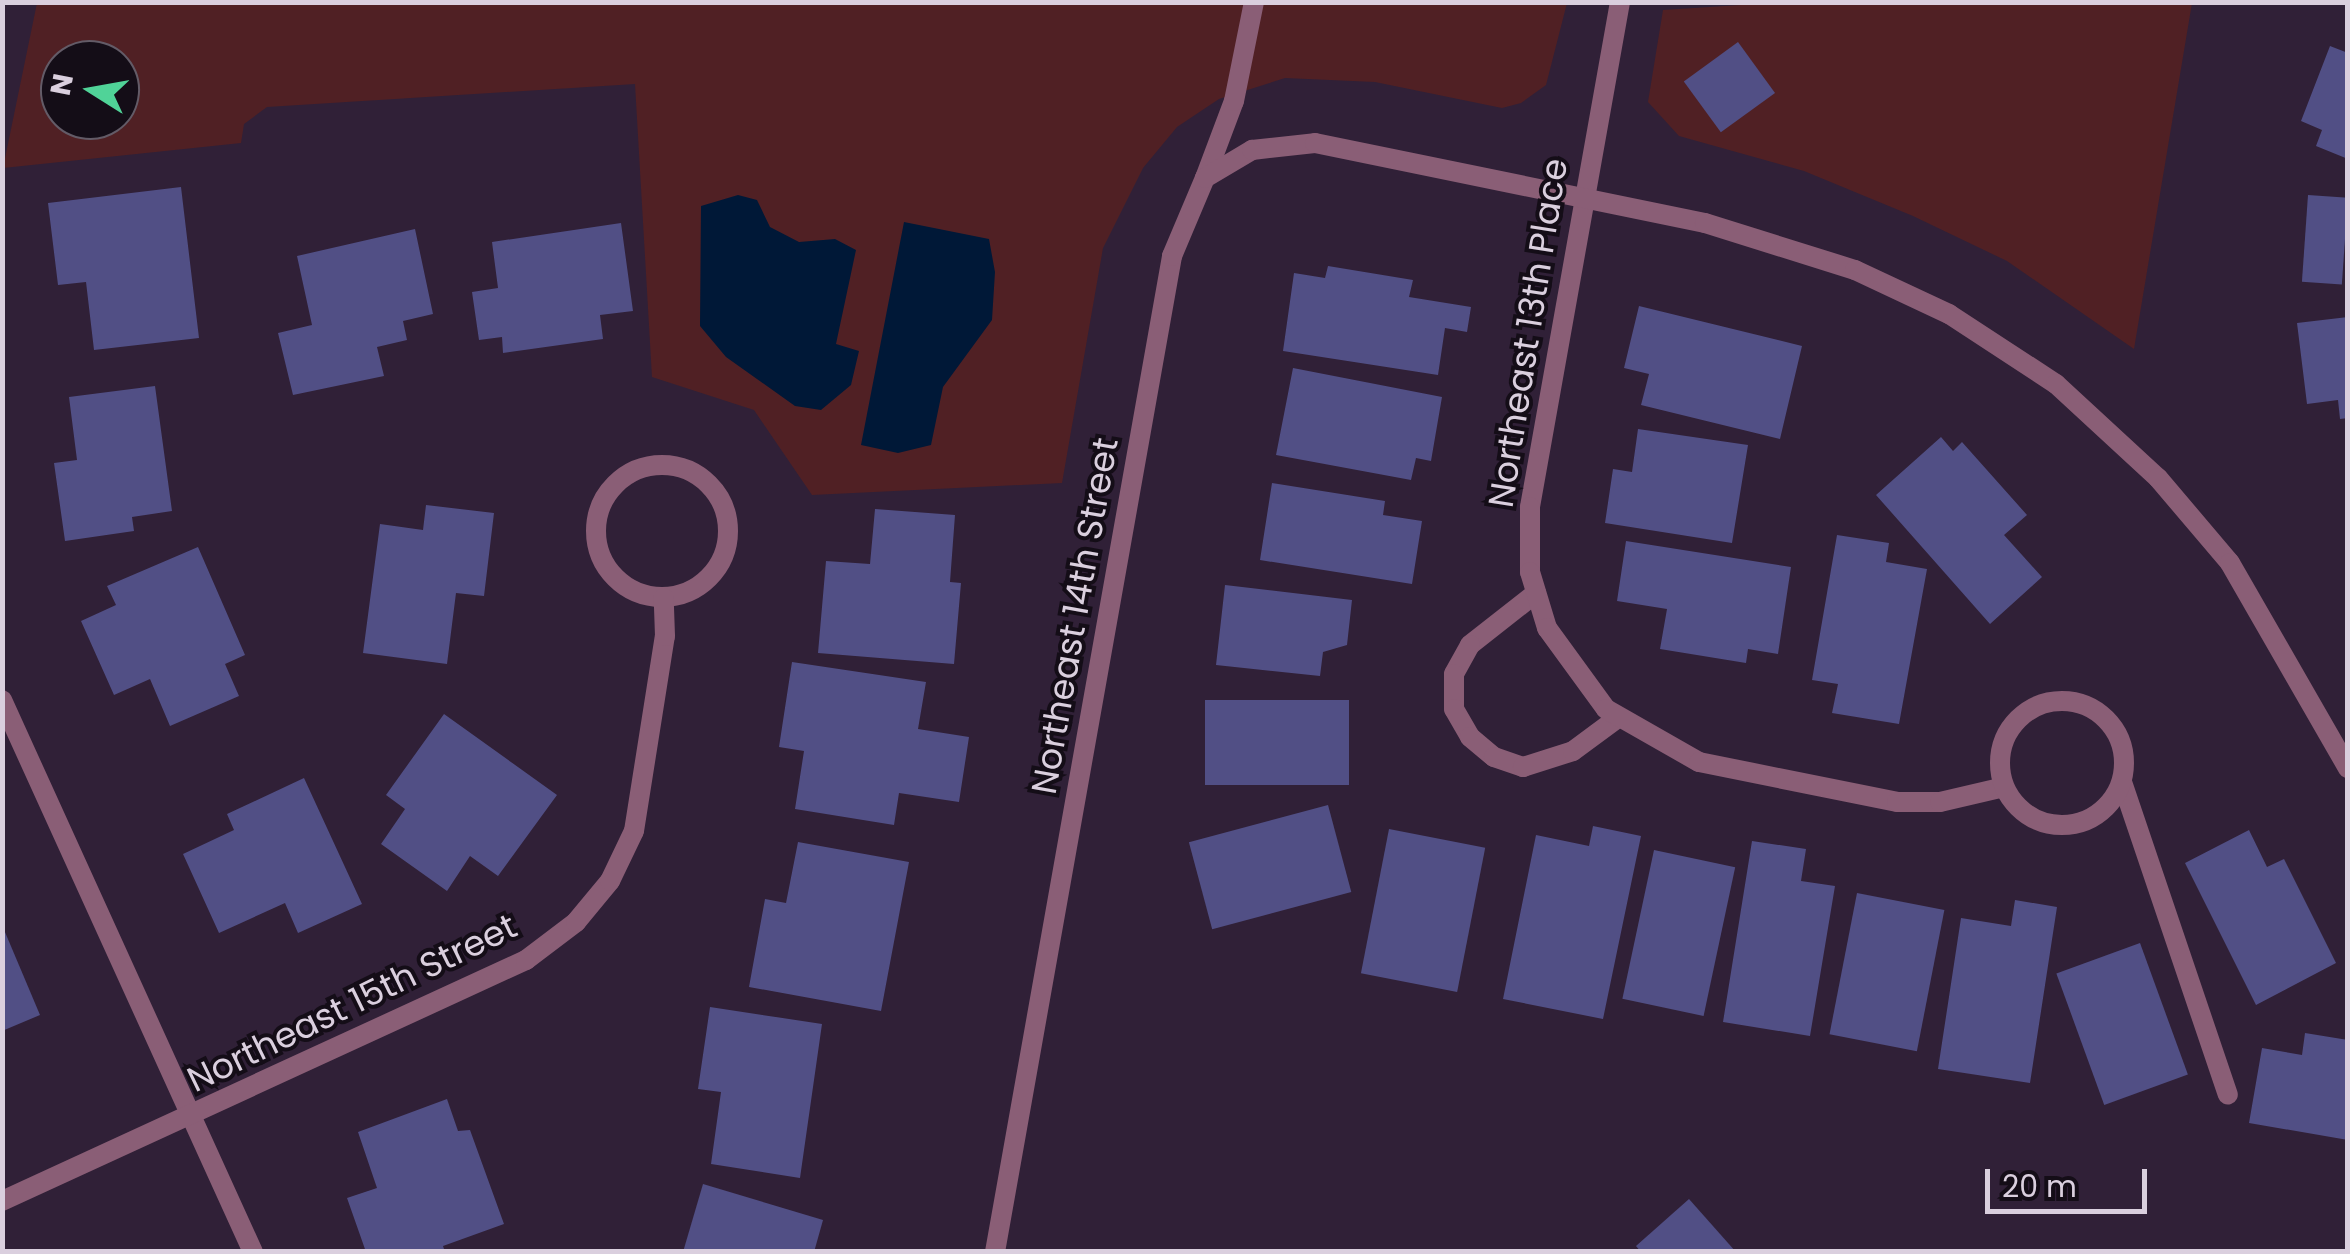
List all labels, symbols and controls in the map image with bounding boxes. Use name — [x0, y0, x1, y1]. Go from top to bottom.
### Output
north arrow — [40, 40, 140, 140]
text: N — [41, 71, 83, 99]
street label: Northeast 13th Place — [1480, 156, 1576, 510]
street label: Northeast 14th Street — [1023, 435, 1127, 797]
street label: Northeast 15th Street — [181, 905, 523, 1101]
scale bar — [1990, 1149, 2152, 1211]
text: 20 m — [2002, 1165, 2077, 1208]

